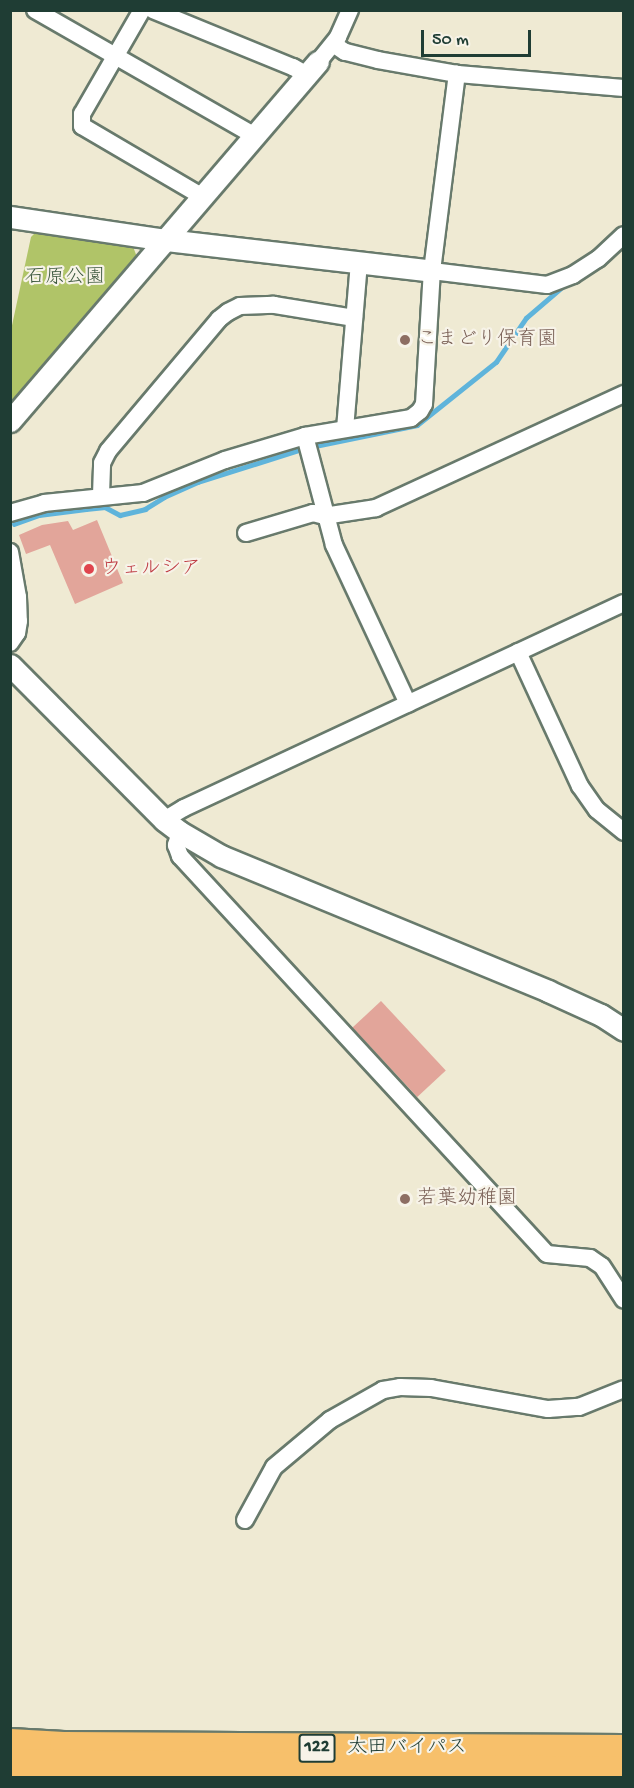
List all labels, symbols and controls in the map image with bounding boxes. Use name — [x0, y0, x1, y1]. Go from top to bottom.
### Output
scale bar — [424, 18, 534, 56]
text: 50 m — [432, 30, 469, 51]
park label: 石原公園 — [25, 266, 105, 290]
place label: こまどり保育園 — [417, 328, 557, 352]
marker: こまどり保育園 — [398, 333, 412, 347]
place label: ウェルシア — [101, 557, 201, 581]
marker: ウェルシア — [82, 562, 96, 576]
place label: 若葉幼稚園 — [417, 1187, 517, 1211]
marker: 若葉幼稚園 — [398, 1192, 412, 1206]
road number: 122 — [298, 1733, 336, 1763]
street label: 太田バイパス — [347, 1736, 467, 1760]

